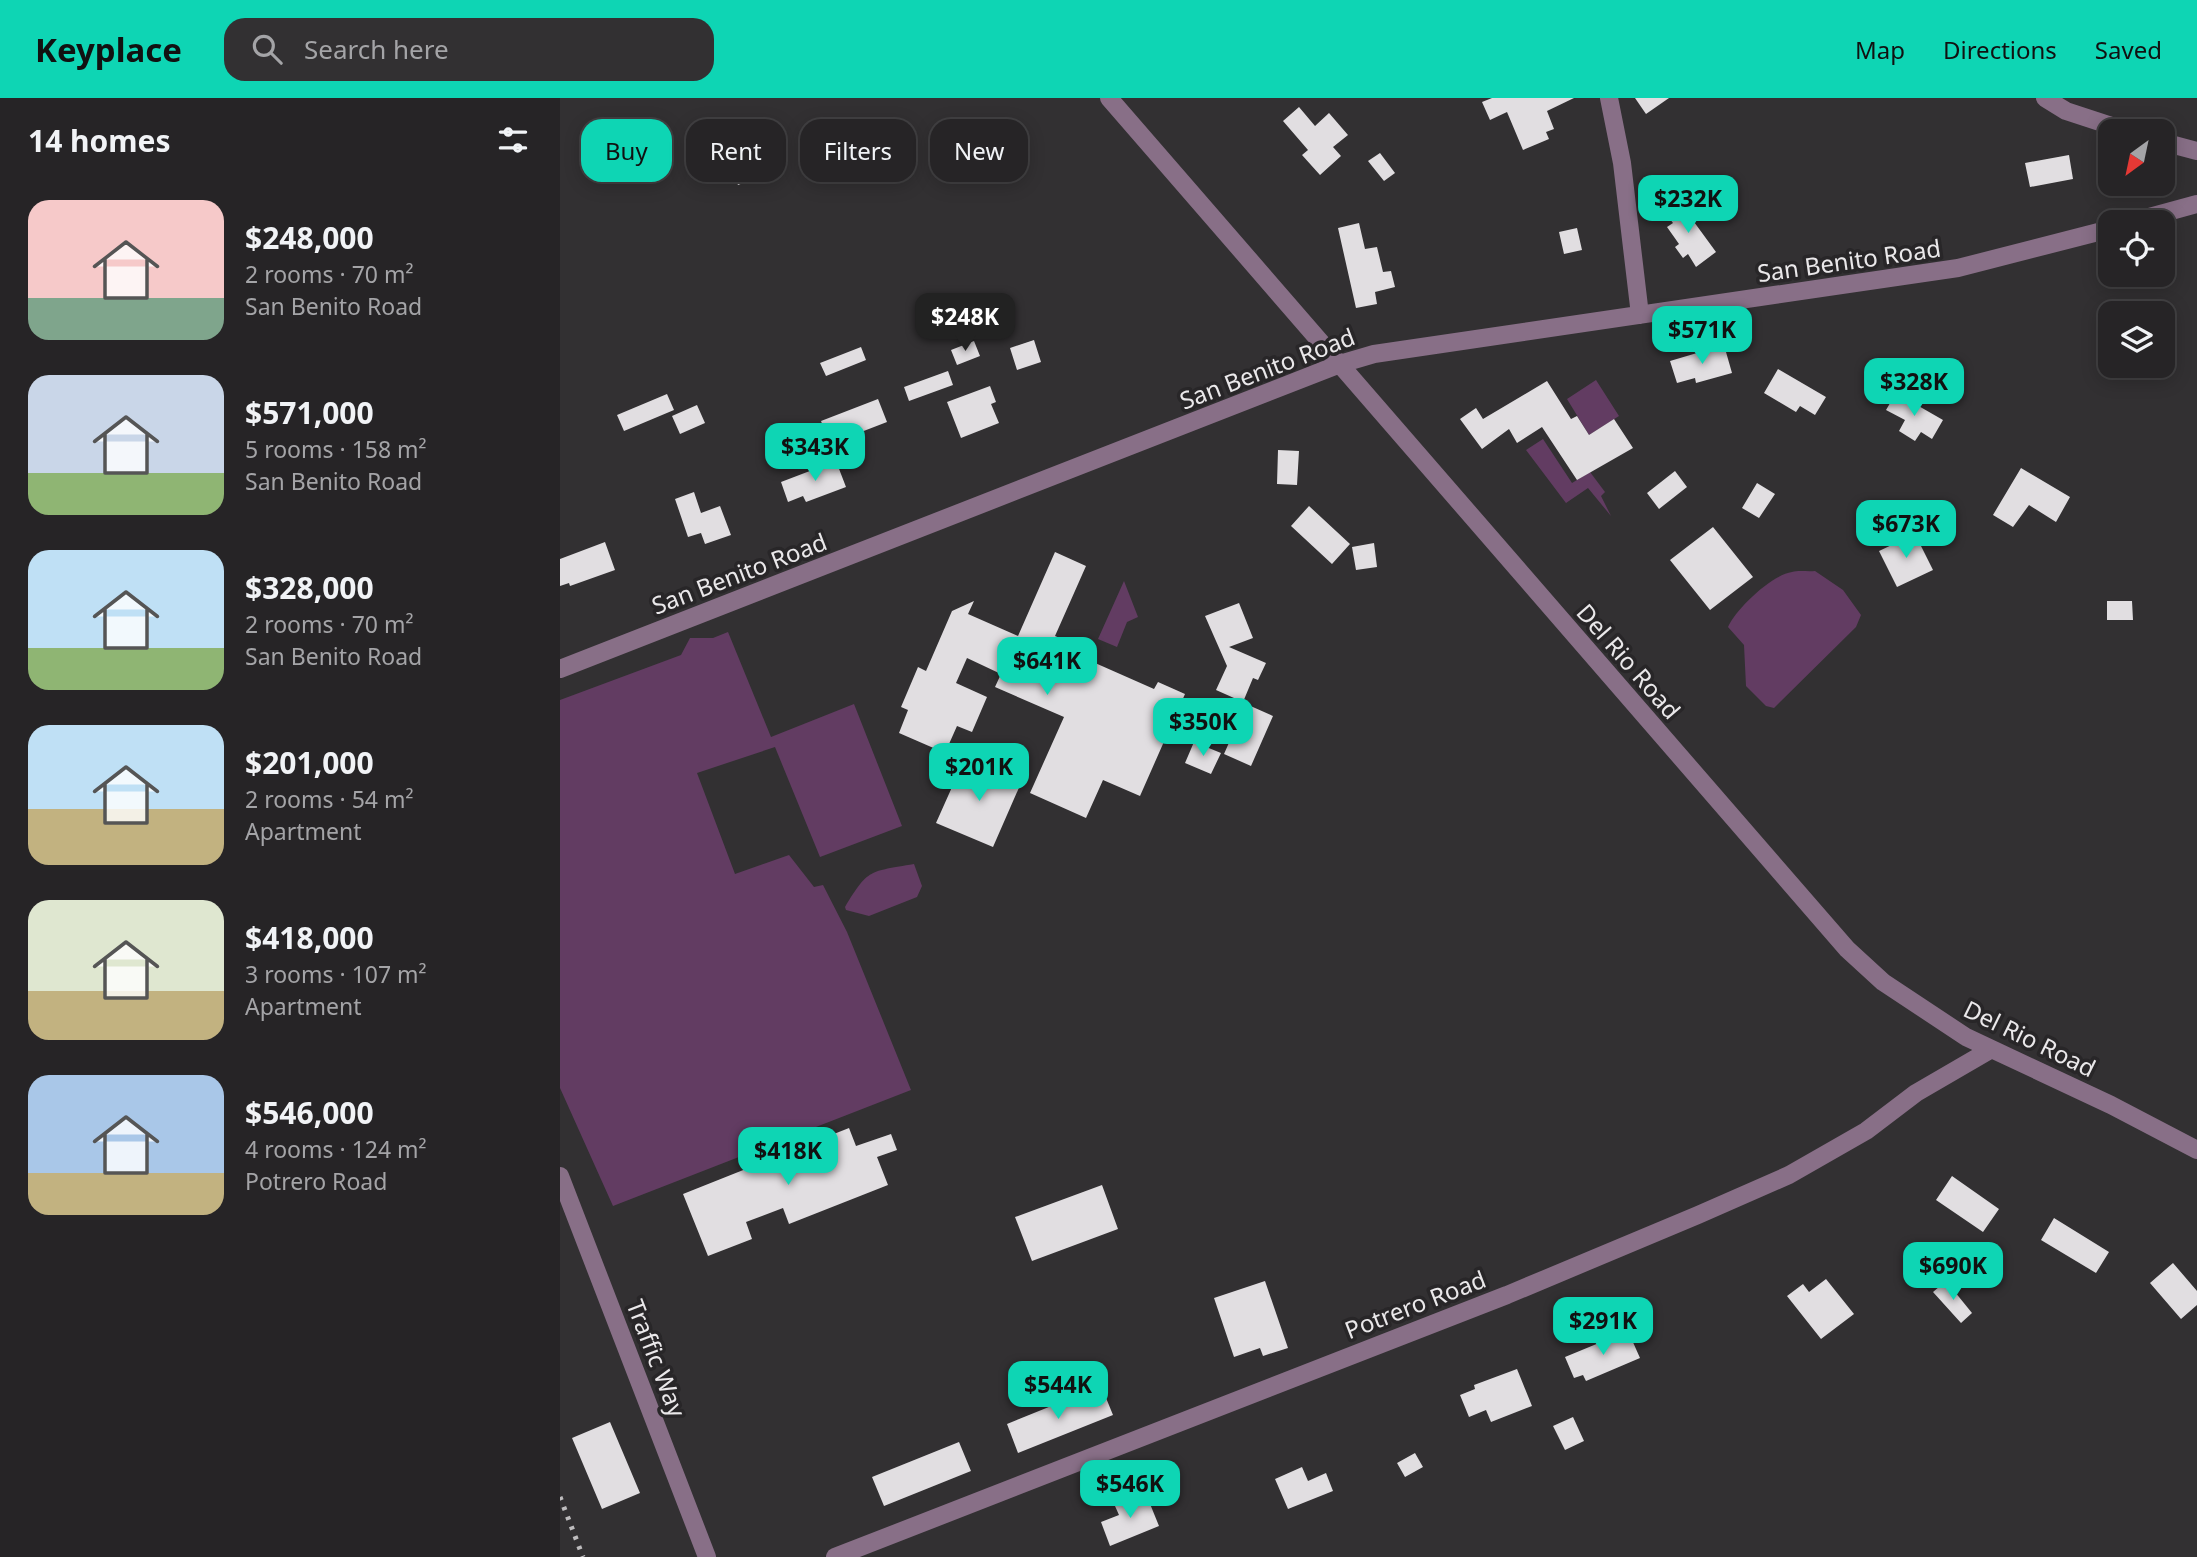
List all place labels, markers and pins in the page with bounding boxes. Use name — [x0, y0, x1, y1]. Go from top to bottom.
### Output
pin: $232K — [1639, 176, 1737, 235]
pin: $248K — [916, 294, 1014, 353]
pin: $571K — [1653, 306, 1751, 366]
pin: $328K — [1865, 358, 1963, 418]
pin: $343K — [766, 424, 864, 483]
pin: $673K — [1857, 500, 1955, 560]
pin: $641K — [998, 638, 1096, 697]
pin: $350K — [1154, 698, 1252, 758]
pin: $201K — [930, 744, 1028, 803]
pin: $418K — [739, 1128, 837, 1187]
pin: $690K — [1904, 1242, 2002, 1302]
pin: $291K — [1554, 1298, 1652, 1357]
pin: $544K — [1009, 1362, 1107, 1421]
pin: $546K — [1081, 1460, 1179, 1520]

